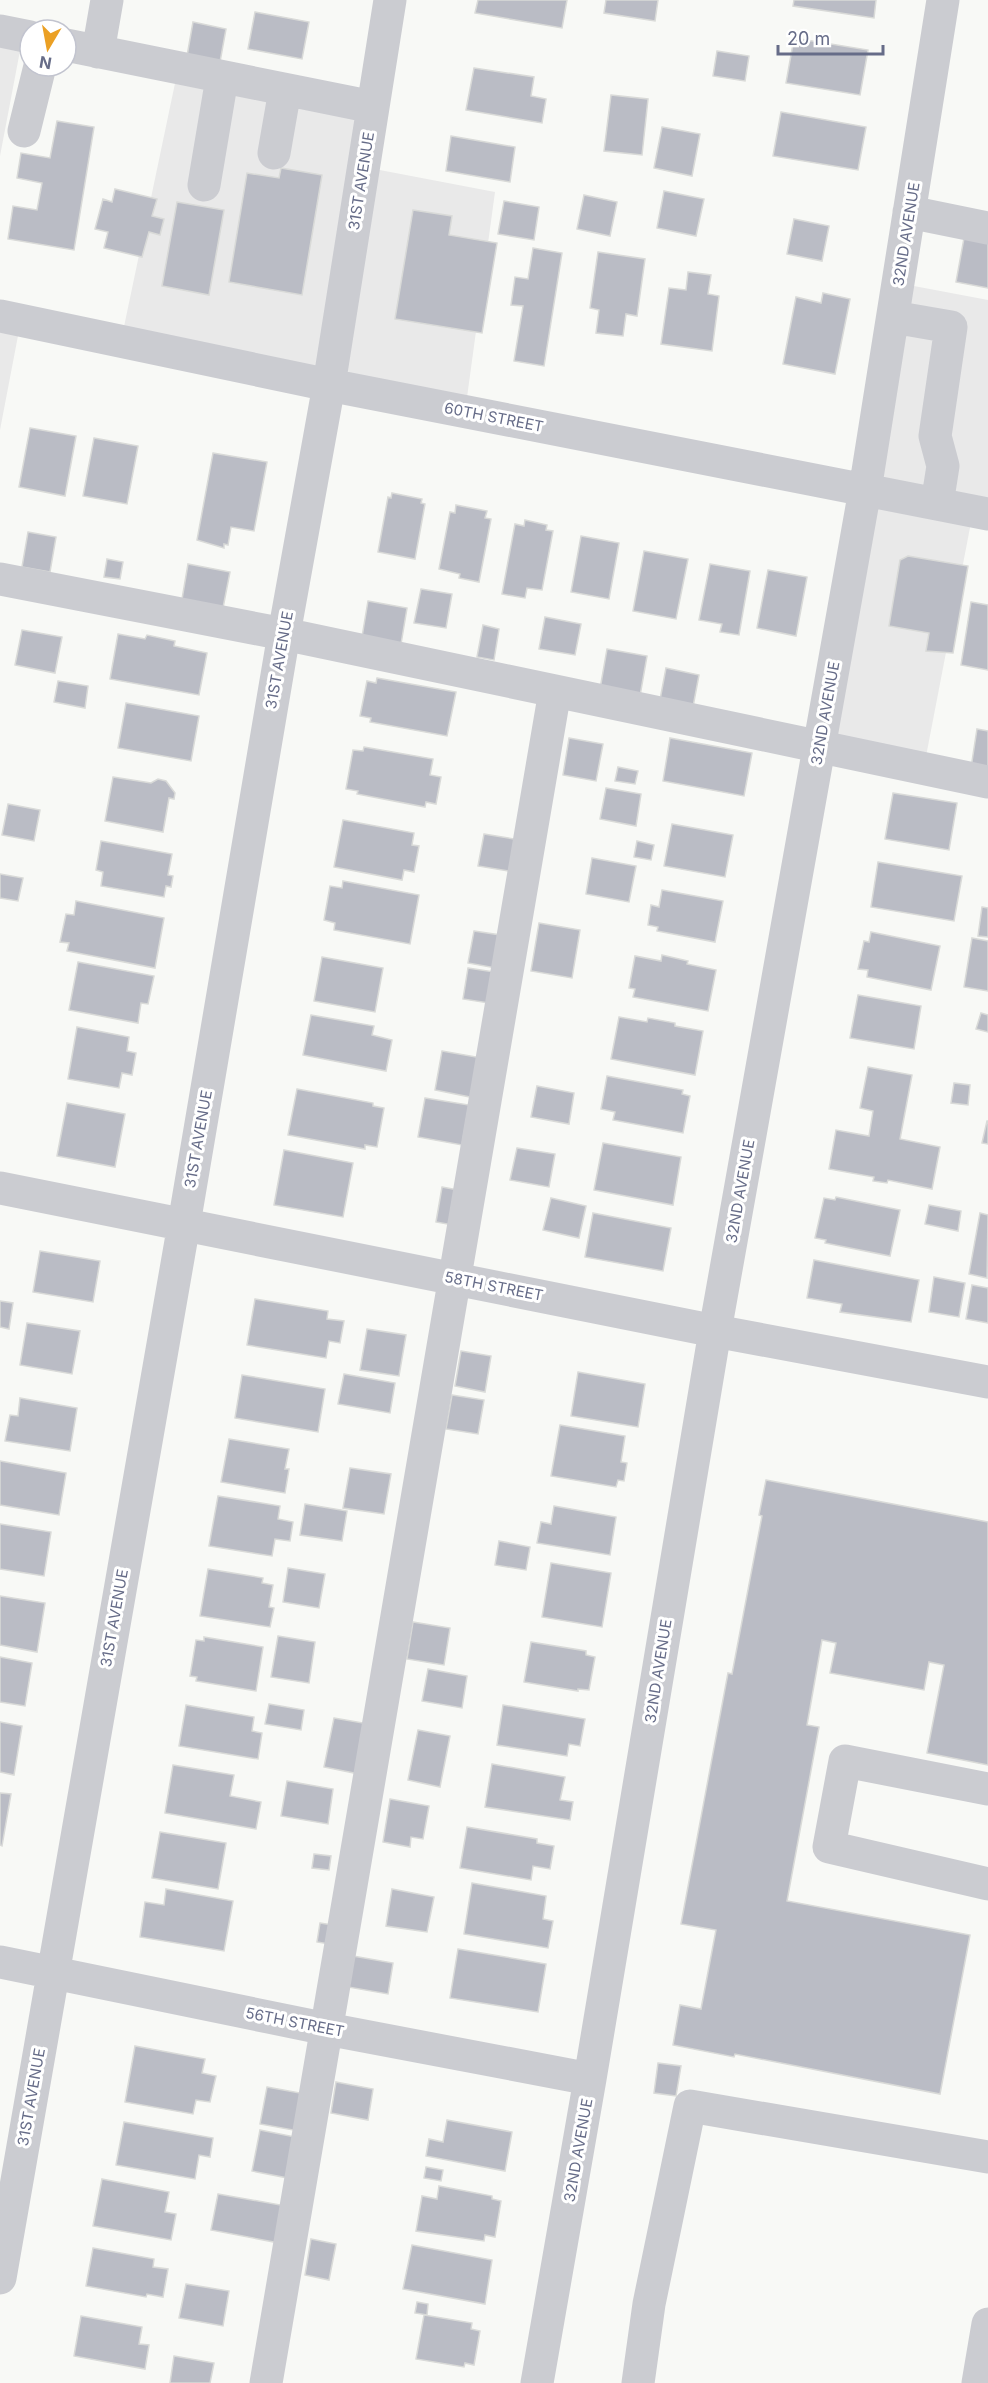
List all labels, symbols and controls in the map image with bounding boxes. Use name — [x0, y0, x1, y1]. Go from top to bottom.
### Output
north arrow — [18, 18, 78, 78]
scale bar — [778, 18, 883, 56]
text: 20 m — [787, 28, 830, 49]
text: N — [38, 52, 53, 74]
street label: 31ST AVENUE — [344, 131, 378, 231]
street label: 32ND AVENUE — [888, 181, 924, 287]
street label: 60TH STREET — [443, 398, 545, 436]
street label: 31ST AVENUE — [261, 610, 297, 710]
street label: 32ND AVENUE — [807, 660, 843, 766]
street label: 31ST AVENUE — [180, 1089, 216, 1189]
street label: 32ND AVENUE — [722, 1138, 758, 1244]
street label: 58TH STREET — [443, 1267, 545, 1305]
street label: 31ST AVENUE — [96, 1568, 132, 1668]
street label: 32ND AVENUE — [640, 1618, 676, 1724]
street label: 56TH STREET — [244, 2003, 346, 2041]
street label: 31ST AVENUE — [13, 2047, 49, 2147]
street label: 32ND AVENUE — [560, 2097, 596, 2203]

